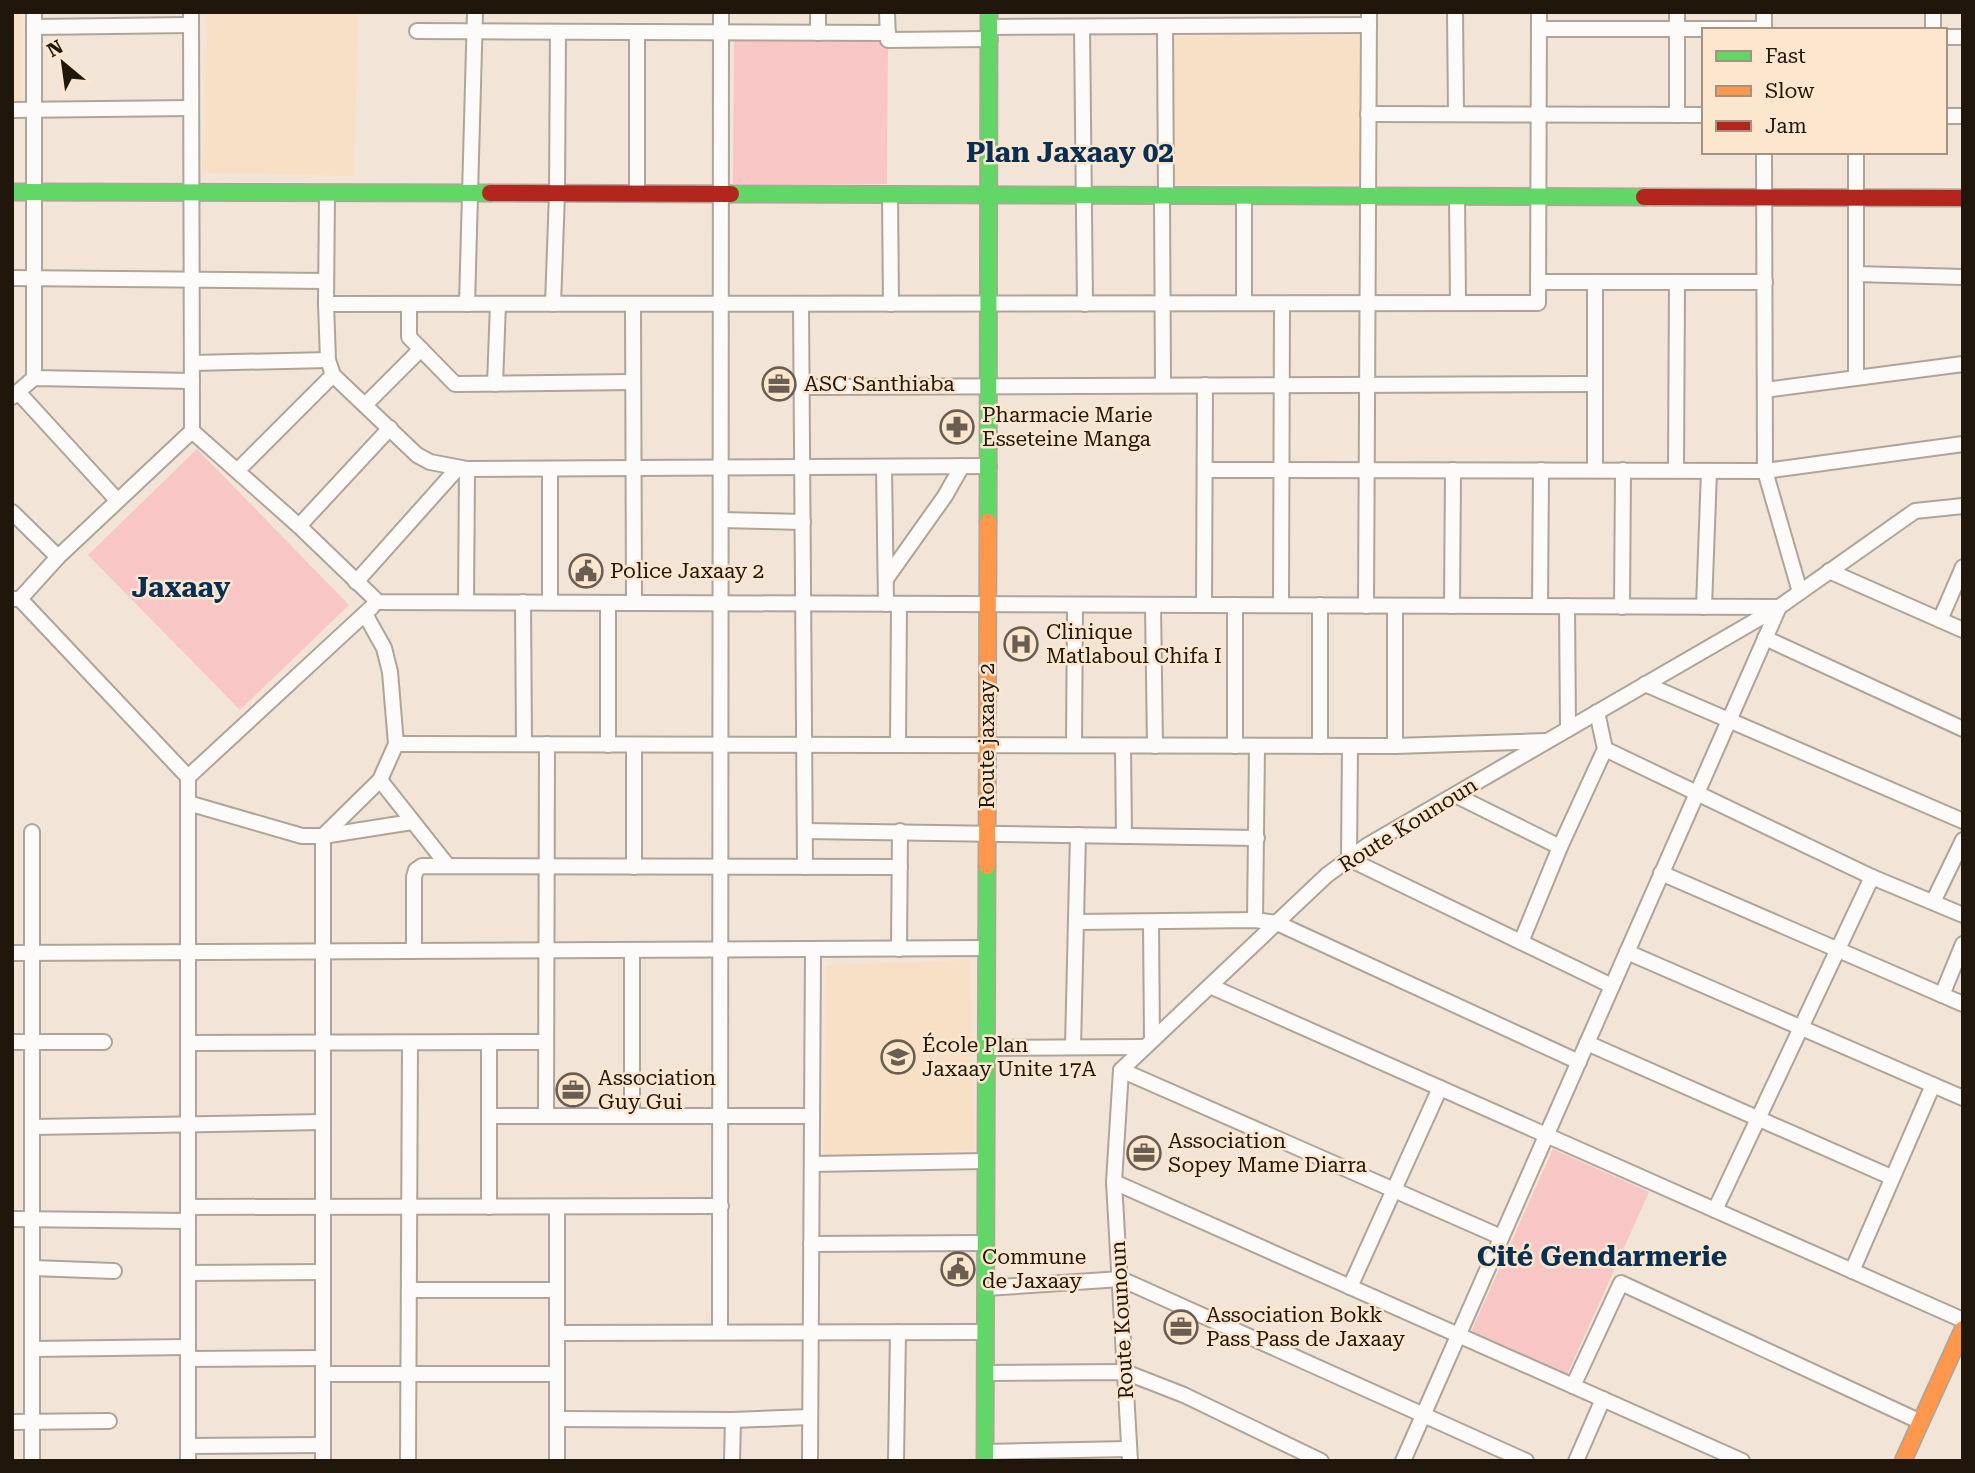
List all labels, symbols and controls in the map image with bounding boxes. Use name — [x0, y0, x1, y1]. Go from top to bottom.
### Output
north arrow — [28, 28, 98, 98]
legend — [1702, 28, 1947, 154]
text: N — [43, 35, 67, 62]
text: Fast — [1765, 44, 1806, 68]
text: Slow — [1765, 79, 1815, 103]
text: Jam — [1765, 114, 1807, 138]
district label: Plan Jaxaay 02 — [966, 136, 1174, 169]
office icon: ASC Santhiaba — [760, 365, 798, 403]
place label: ASC Santhiaba — [804, 372, 955, 396]
place label: Pharmacie Marie Esseteine Manga — [982, 403, 1153, 451]
pharmacy icon: Pharmacie Marie Esseteine Manga — [938, 408, 976, 446]
public building icon: Police Jaxaay 2 — [567, 552, 605, 590]
place label: Police Jaxaay 2 — [610, 559, 764, 583]
district label: Jaxaay — [132, 571, 230, 604]
place label: Clinique Matlaboul Chifa I — [1046, 620, 1222, 668]
hospital icon: Clinique Matlaboul Chifa I — [1002, 625, 1040, 663]
street label: Route jaxaay 2 — [975, 663, 999, 809]
street label: Route Kounoun — [1334, 773, 1482, 877]
place label: École Plan Jaxaay Unite 17A — [922, 1032, 1097, 1081]
school or university icon: École Plan Jaxaay Unite 17A — [879, 1038, 917, 1076]
place label: Association Guy Gui — [598, 1066, 717, 1114]
office icon: Association Guy Gui — [554, 1071, 592, 1109]
place label: Association Sopey Mame Diarra — [1168, 1129, 1368, 1177]
office icon: Association Sopey Mame Diarra — [1125, 1134, 1163, 1172]
street label: Route Kounoun — [1106, 1240, 1138, 1400]
district label: Cité Gendarmerie — [1477, 1240, 1727, 1273]
place label: Commune de Jaxaay — [982, 1245, 1086, 1293]
public building icon: Commune de Jaxaay — [939, 1250, 977, 1288]
place label: Association Bokk Pass Pass de Jaxaay — [1206, 1303, 1405, 1351]
office icon: Association Bokk Pass Pass de Jaxaay — [1162, 1308, 1200, 1346]

